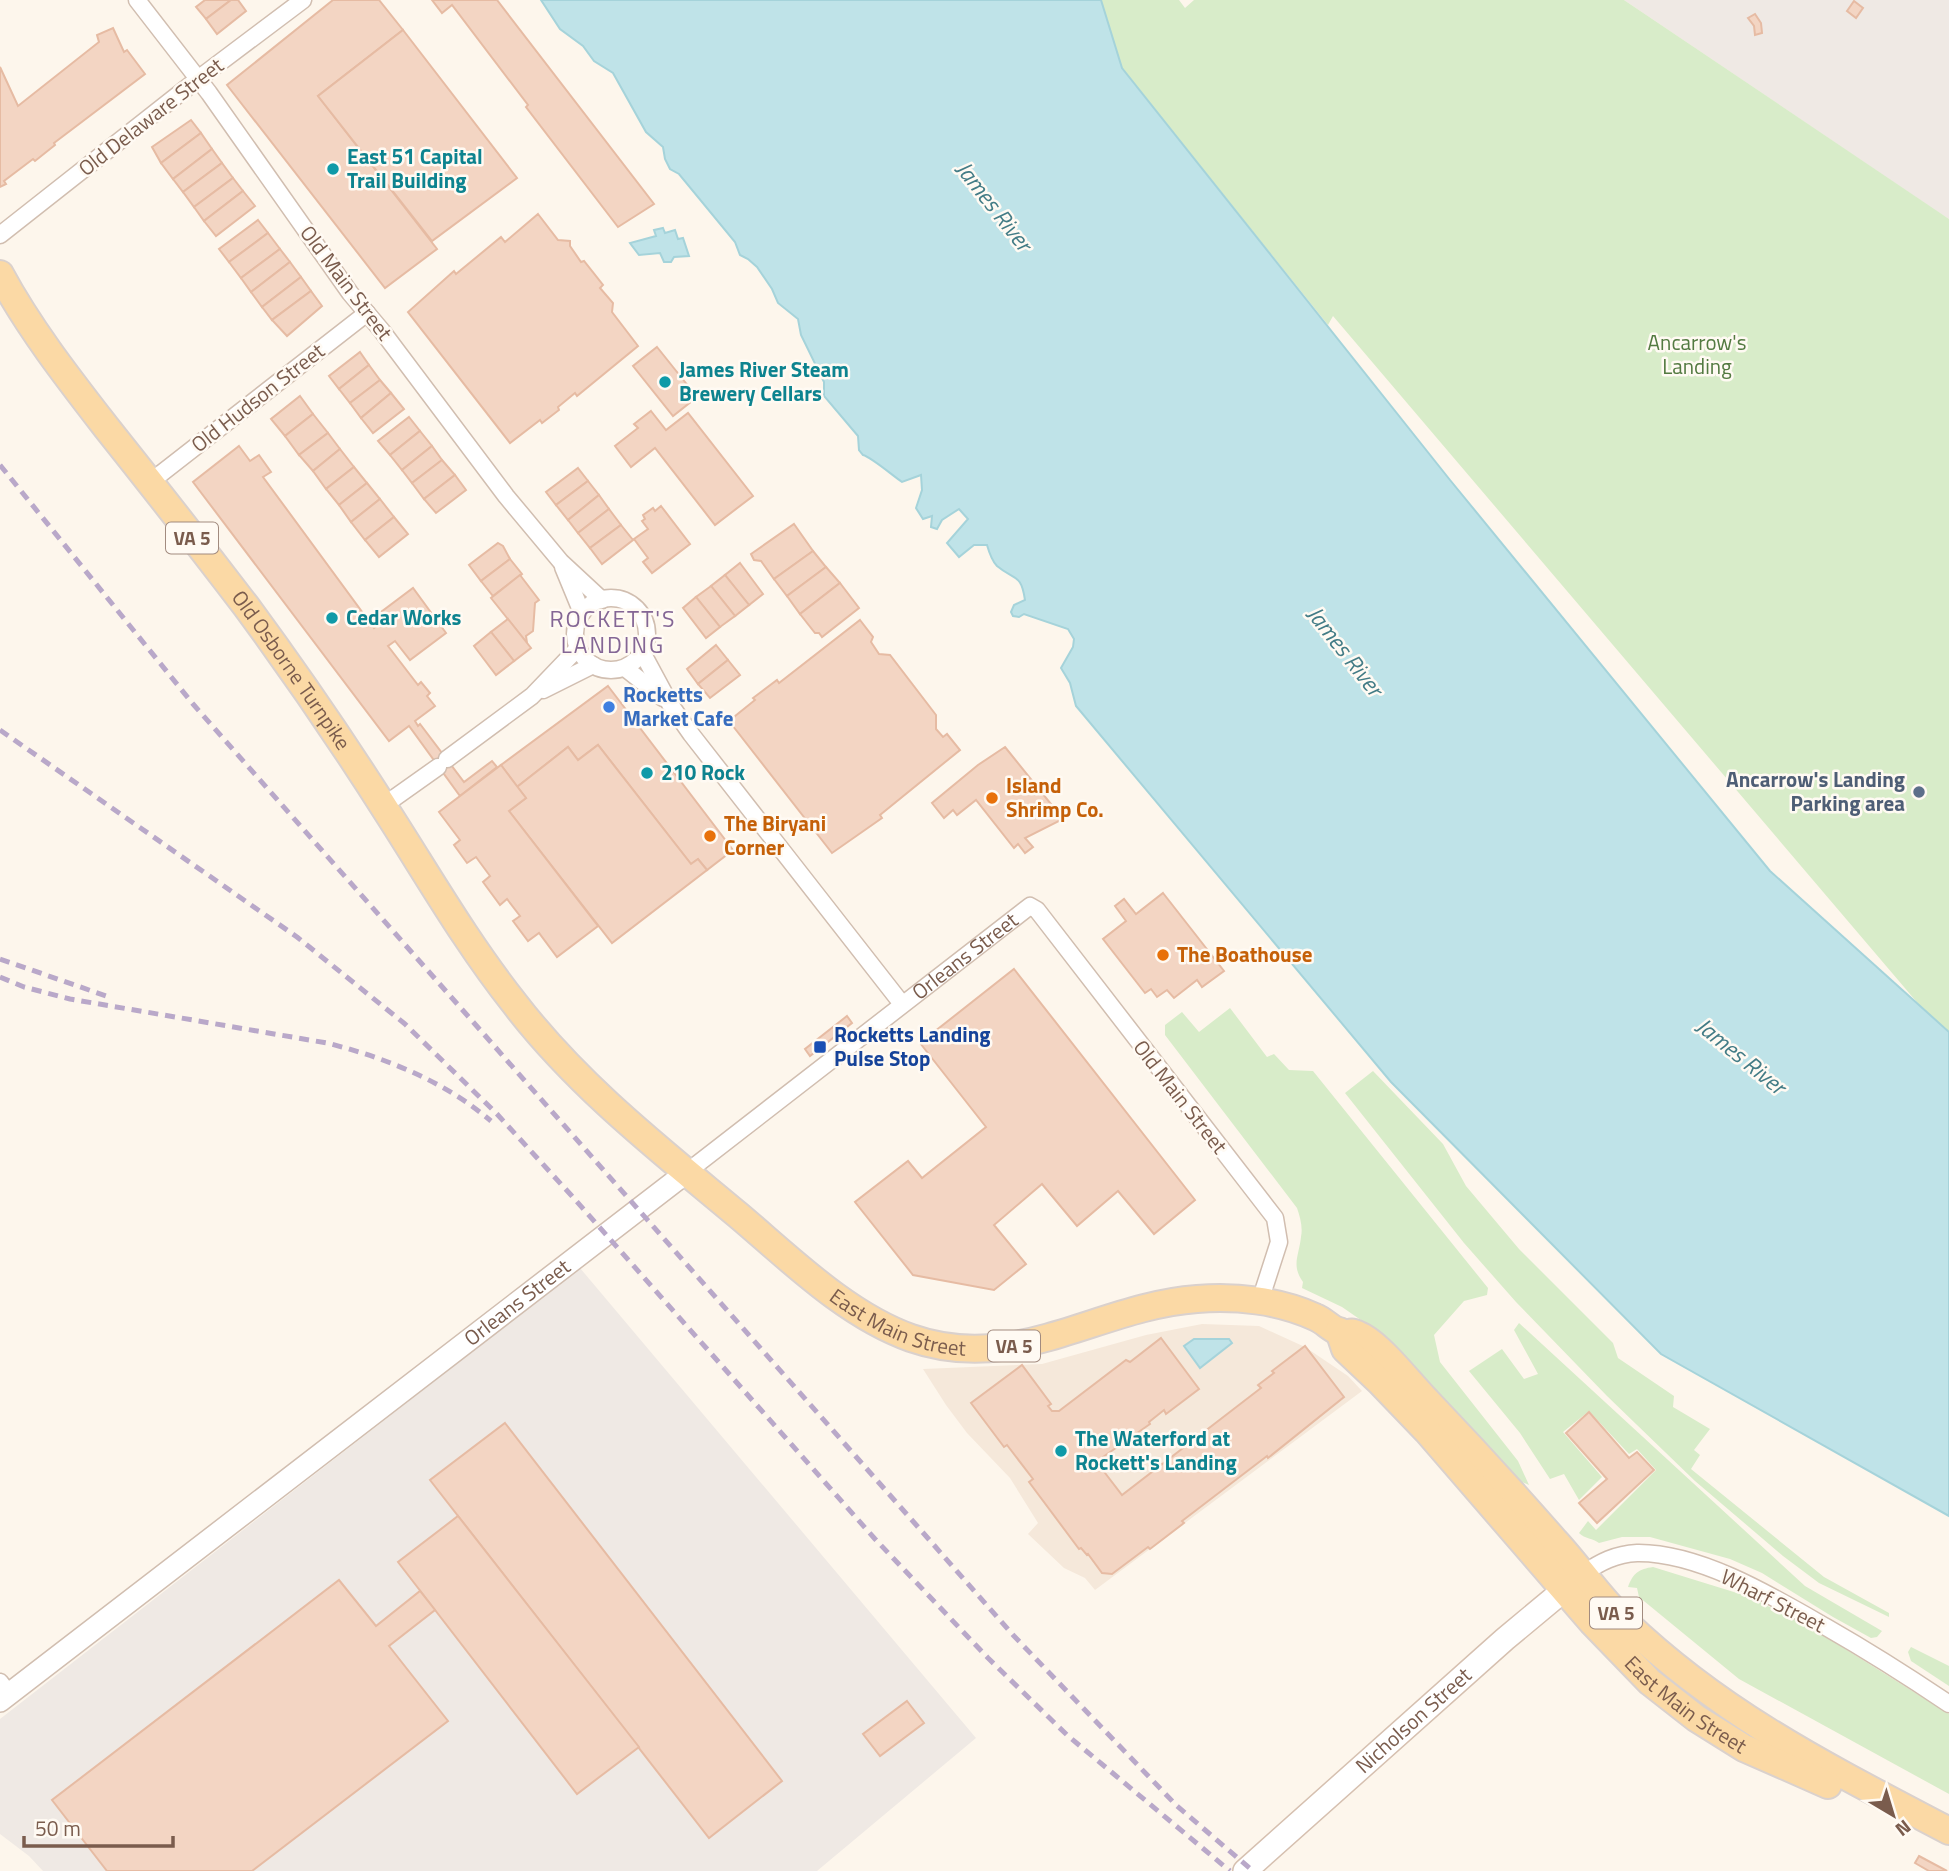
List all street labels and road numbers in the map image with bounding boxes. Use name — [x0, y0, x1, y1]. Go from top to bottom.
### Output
street label: Old Delaware Street — [71, 49, 230, 183]
street label: Old Main Street — [293, 218, 401, 347]
street label: Old Hudson Street — [184, 334, 331, 460]
road number: VA 5 — [166, 523, 218, 554]
street label: Old Osborne Turnpike — [224, 583, 359, 756]
street label: Orleans Street — [905, 904, 1025, 1007]
street label: Old Main Street — [1126, 1032, 1236, 1161]
street label: Orleans Street — [457, 1250, 577, 1353]
street label: East Main Street — [823, 1280, 968, 1364]
road number: VA 5 — [988, 1330, 1040, 1362]
street label: Wharf Street — [1716, 1560, 1832, 1640]
road number: VA 5 — [1590, 1597, 1642, 1628]
street label: East Main Street — [1618, 1648, 1754, 1761]
street label: Nicholson Street — [1348, 1659, 1479, 1780]

